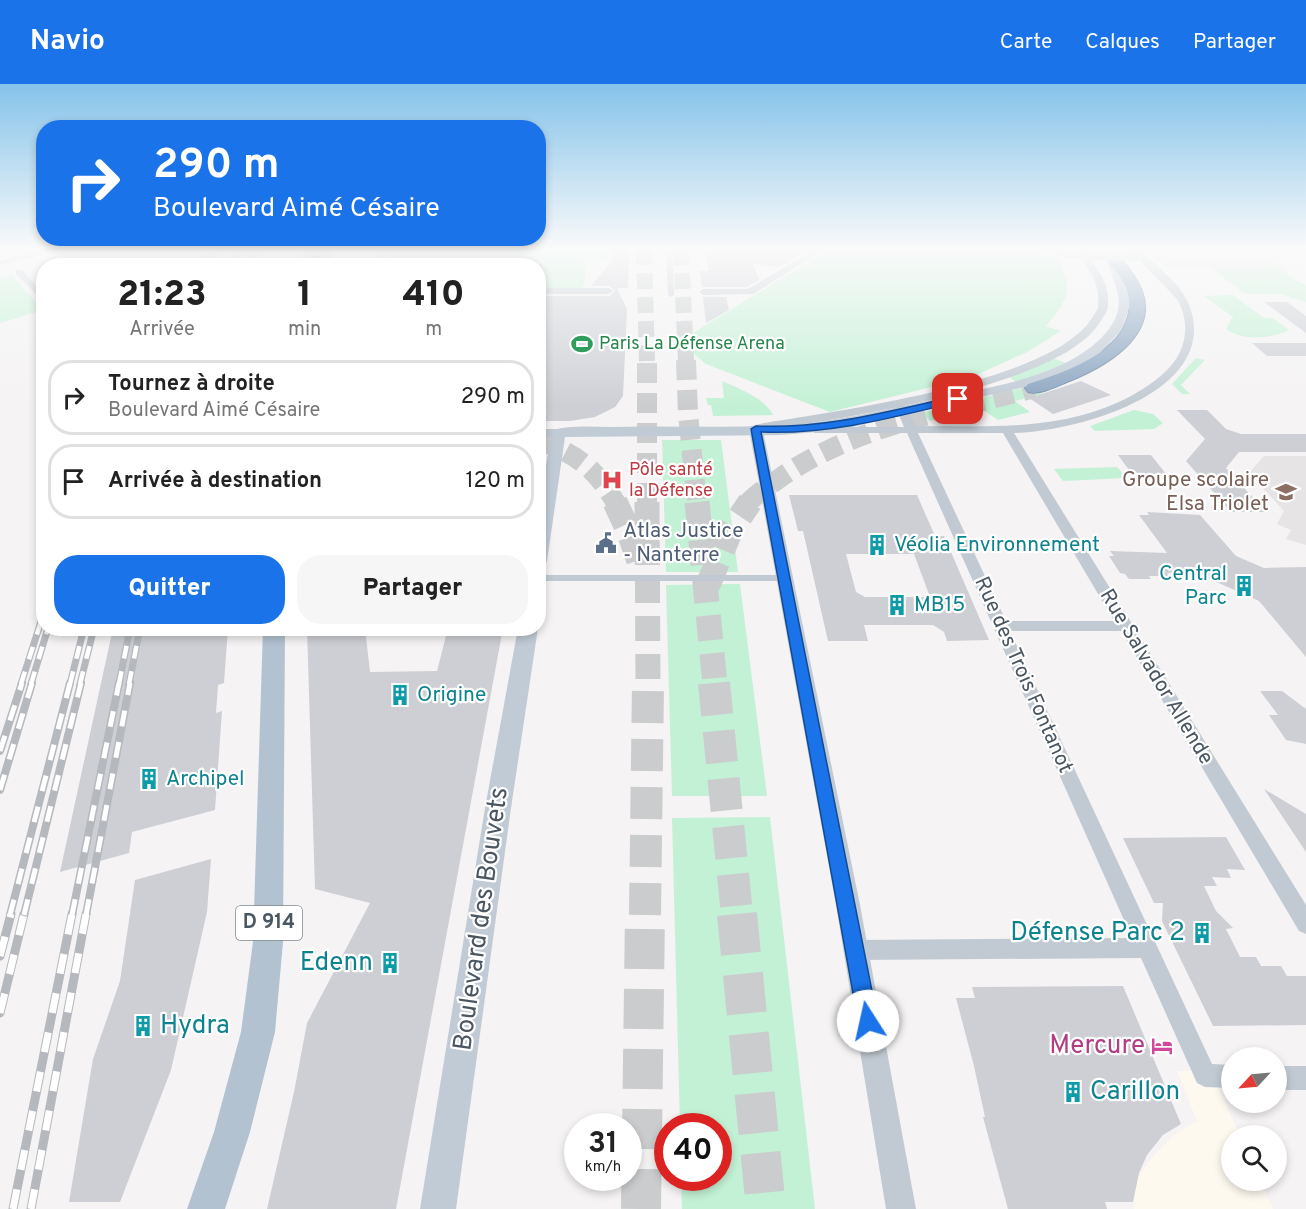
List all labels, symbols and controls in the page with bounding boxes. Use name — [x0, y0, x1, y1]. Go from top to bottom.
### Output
text: Navio — [30, 24, 105, 60]
text: Carte — [1000, 29, 1052, 56]
text: Calques — [1085, 29, 1160, 56]
text: Partager — [1193, 29, 1276, 56]
text: 290 m — [153, 140, 280, 193]
icon: right — [54, 144, 132, 222]
text: Boulevard Aimé Césaire — [153, 192, 440, 226]
text: 21:23 — [117, 273, 207, 319]
text: 1 — [297, 273, 312, 319]
text: 410 — [403, 273, 465, 319]
text: Arrivée — [129, 317, 195, 343]
text: min — [288, 317, 321, 343]
text: m — [425, 317, 442, 343]
sports icon: Paris La Défense Arena — [570, 332, 594, 356]
place label: Paris La Défense Arena — [599, 333, 785, 356]
text: Tournez à droite — [108, 371, 275, 398]
pin — [932, 373, 983, 424]
icon: right — [57, 381, 90, 414]
icon: arrive — [941, 382, 974, 415]
text: 290 m — [461, 384, 525, 411]
text: Boulevard Aimé Césaire — [108, 398, 320, 424]
place label: Pôle santé la Défense — [629, 459, 713, 503]
icon: arrive — [57, 465, 90, 498]
place label: Groupe scolaire Elsa Triolet — [1122, 467, 1269, 518]
text: Arrivée à destination — [108, 468, 322, 495]
text: 120 m — [465, 468, 525, 495]
hospital icon: Pôle santé la Défense — [600, 468, 624, 492]
school or university icon: Groupe scolaire Elsa Triolet — [1274, 480, 1298, 504]
place label: Atlas Justice - Nanterre — [623, 518, 744, 569]
public building icon: Atlas Justice - Nanterre — [594, 531, 618, 555]
place label: Véolia Environnement — [894, 532, 1100, 559]
building icon: Véolia Environnement — [865, 533, 889, 557]
button: Quitter — [54, 555, 285, 624]
button: Partager — [297, 555, 528, 624]
place label: Central Parc — [1159, 561, 1227, 612]
street label: Rue des Trois Fontanot — [968, 573, 1078, 777]
building icon: Central Parc — [1232, 574, 1256, 598]
street label: Rue Salvador Allende — [1093, 584, 1219, 770]
place label: MB15 — [914, 592, 965, 619]
building icon: MB15 — [885, 593, 909, 617]
place label: Origine — [417, 682, 486, 709]
building icon: Origine — [388, 683, 412, 707]
place label: Archipel — [166, 766, 245, 793]
building icon: Archipel — [137, 767, 161, 791]
street label: Boulevard des Bouvets — [447, 785, 517, 1053]
road number: D 914 — [236, 906, 302, 940]
place label: Défense Parc 2 — [1010, 917, 1185, 950]
building icon: Défense Parc 2 — [1190, 921, 1214, 945]
place label: Edenn — [300, 947, 373, 980]
building icon: Edenn — [378, 951, 402, 975]
position arrow — [836, 989, 900, 1053]
place label: Hydra — [160, 1010, 230, 1043]
building icon: Hydra — [131, 1014, 155, 1038]
place label: Mercure — [1049, 1030, 1145, 1063]
hotel icon: Mercure — [1150, 1034, 1174, 1058]
north arrow — [1221, 1047, 1287, 1113]
map controls — [1221, 1047, 1287, 1191]
place label: Carillon — [1090, 1076, 1180, 1109]
building icon: Carillon — [1061, 1080, 1085, 1104]
speed limit sign: 40 — [654, 1113, 732, 1191]
button: search — [1221, 1125, 1287, 1191]
text: 31 — [588, 1126, 618, 1163]
text: km/h — [585, 1158, 621, 1177]

